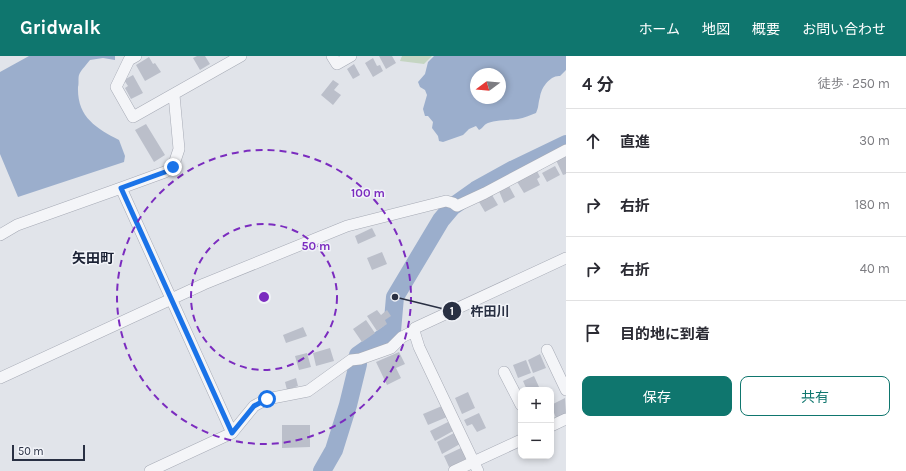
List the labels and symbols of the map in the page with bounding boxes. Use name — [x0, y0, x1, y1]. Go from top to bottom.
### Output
north arrow — [470, 68, 506, 104]
route end — [164, 158, 182, 176]
text: 100 m — [351, 186, 385, 200]
text: 50 m — [302, 239, 331, 253]
district label: 矢田町 — [72, 250, 114, 267]
centre of rings — [257, 290, 271, 304]
callout: 杵田川 — [442, 299, 517, 324]
text: 1 — [450, 304, 454, 318]
text: 杵田川 — [470, 304, 510, 319]
route start — [258, 390, 276, 408]
scale bar — [12, 443, 85, 462]

